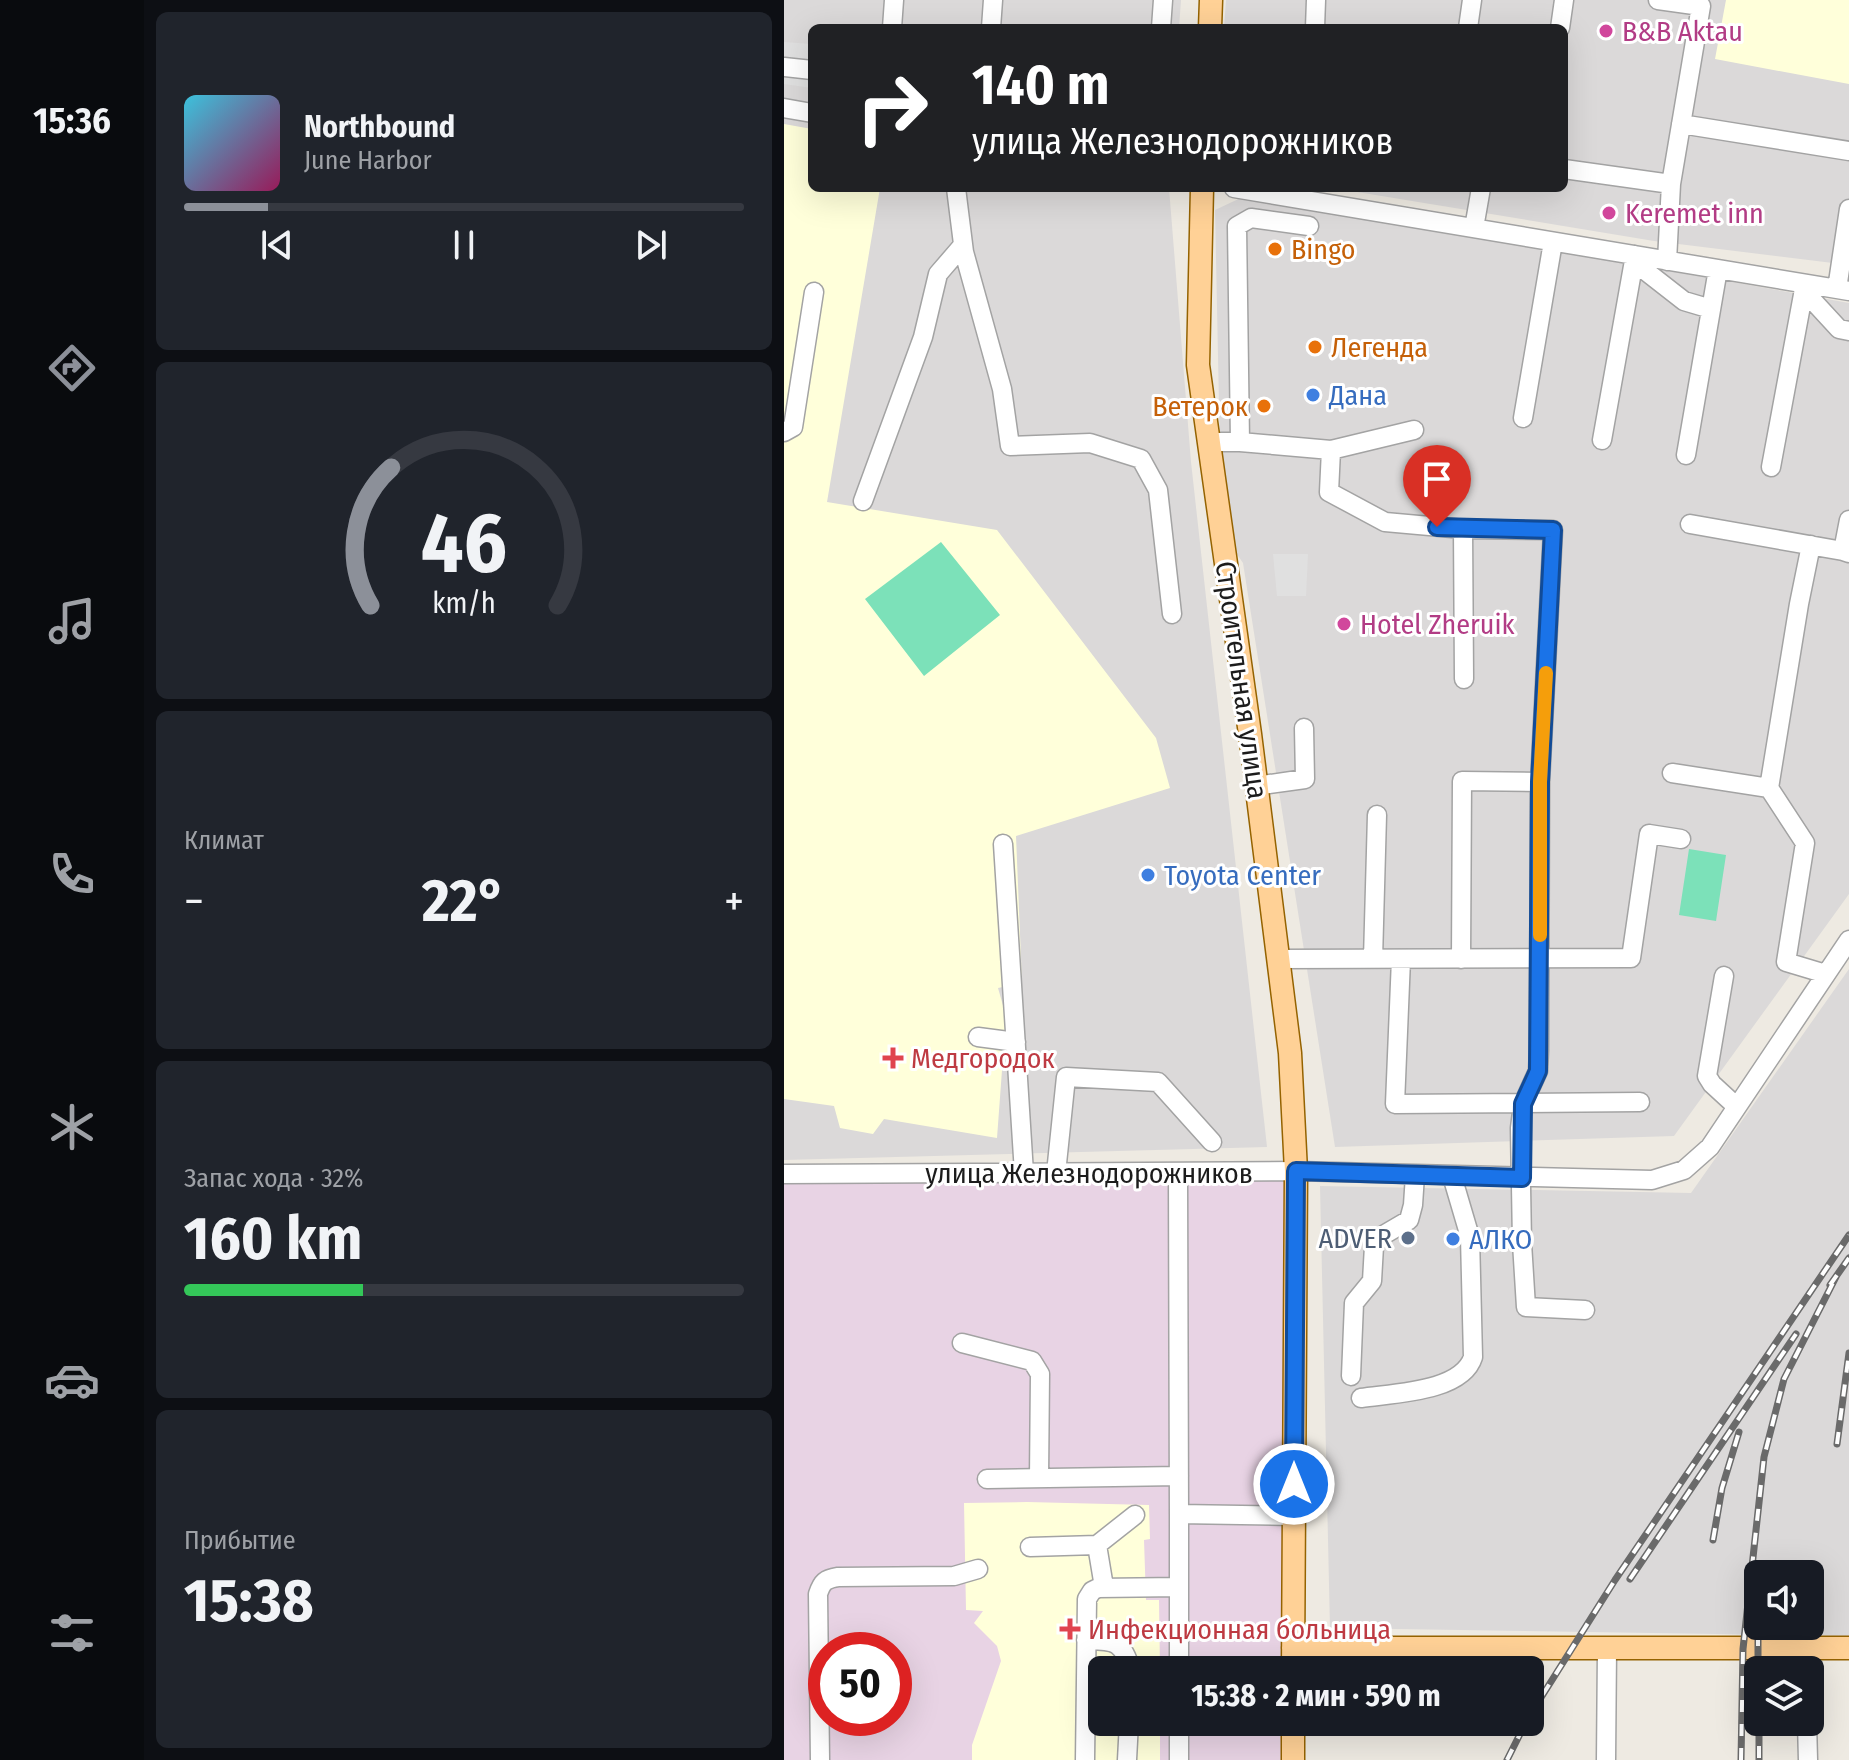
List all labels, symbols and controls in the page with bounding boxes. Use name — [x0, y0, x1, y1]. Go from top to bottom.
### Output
place label: B&B Aktau — [1622, 15, 1743, 48]
marker: B&B Aktau — [1597, 22, 1615, 40]
text: 140 m — [972, 52, 1109, 119]
icon: right — [840, 56, 944, 160]
text: 15:36 — [33, 99, 111, 143]
text: Northbound — [304, 109, 455, 145]
text: улица Железнодорожников — [972, 120, 1393, 164]
text: June Harbor — [304, 145, 432, 176]
place label: Keremet inn — [1625, 197, 1764, 230]
marker: Keremet inn — [1600, 204, 1618, 222]
icon: previous — [255, 223, 299, 267]
icon: pause — [442, 223, 486, 267]
icon: next — [629, 223, 673, 267]
place label: Bingo — [1291, 233, 1356, 266]
marker: Bingo — [1266, 240, 1284, 258]
place label: Легенда — [1331, 331, 1428, 364]
marker: Легенда — [1306, 338, 1324, 356]
icon: directions — [44, 340, 100, 396]
place label: Дана — [1328, 379, 1387, 412]
marker: Дана — [1304, 386, 1322, 404]
place label: Ветерок — [1152, 390, 1248, 423]
marker: Ветерок — [1255, 397, 1273, 415]
pin — [1403, 445, 1471, 527]
icon: arrive — [1415, 457, 1459, 501]
text: 46 — [421, 494, 507, 594]
street label: Строительная улица — [1208, 559, 1275, 801]
text: km/h — [432, 587, 496, 622]
icon: music — [44, 593, 100, 649]
place label: Hotel Zheruik — [1360, 608, 1516, 641]
marker: Hotel Zheruik — [1335, 615, 1353, 633]
text: Климат — [184, 825, 264, 856]
icon: phone — [44, 846, 100, 902]
place label: Toyota Center — [1164, 859, 1321, 892]
text: 22° — [422, 865, 506, 937]
marker: Toyota Center — [1139, 866, 1157, 884]
text: − — [184, 875, 204, 928]
text: + — [724, 875, 744, 928]
place label: Медгородок — [911, 1042, 1055, 1075]
marker: Медгородок — [882, 1047, 904, 1069]
icon: climate — [44, 1099, 100, 1155]
street label: улица Железнодорожников — [925, 1157, 1253, 1190]
text: Запас хода · 32% — [184, 1163, 363, 1194]
text: 160 km — [184, 1203, 362, 1275]
place label: ADVER — [1318, 1222, 1392, 1255]
place label: АЛКО — [1469, 1223, 1532, 1256]
marker: ADVER — [1399, 1229, 1417, 1247]
marker: АЛКО — [1444, 1230, 1462, 1248]
icon: car — [44, 1352, 100, 1408]
position arrow — [1252, 1442, 1336, 1526]
text: Прибытие — [184, 1525, 296, 1556]
map controls — [1744, 1560, 1824, 1736]
button: sound — [1744, 1560, 1824, 1640]
text: 15:38 — [184, 1565, 314, 1637]
icon: filters — [44, 1605, 100, 1661]
place label: Инфекционная больница — [1088, 1613, 1391, 1646]
marker: Инфекционная больница — [1059, 1618, 1081, 1640]
speed limit sign: 50 — [808, 1632, 912, 1736]
button: layers — [1744, 1656, 1824, 1736]
text: 15:38 · 2 мин · 590 m — [1191, 1678, 1441, 1714]

